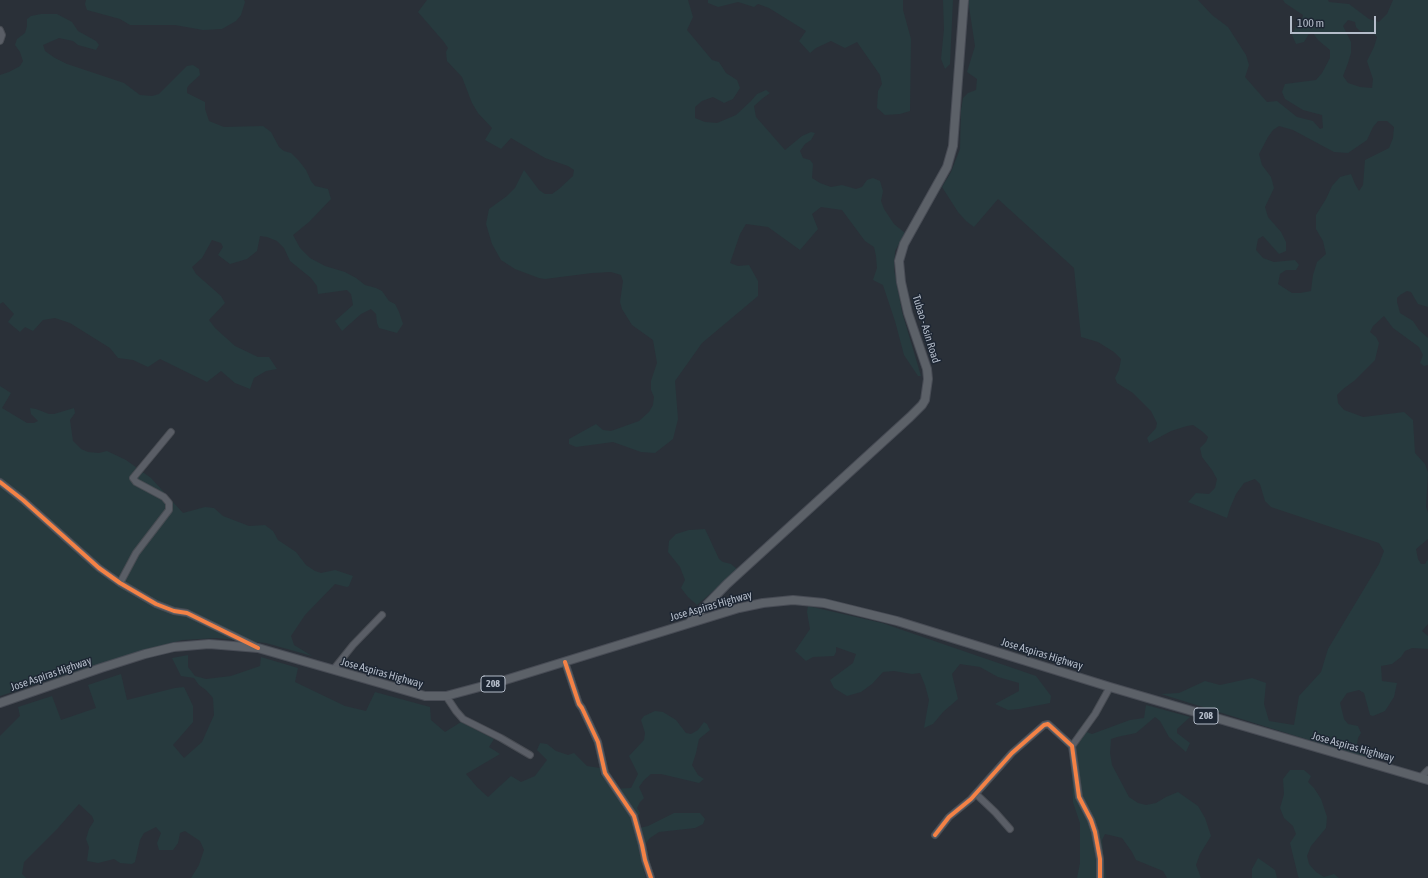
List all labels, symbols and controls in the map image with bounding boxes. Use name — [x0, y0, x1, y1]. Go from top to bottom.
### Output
scale bar — [1292, 8, 1378, 34]
text: 100 m — [1297, 16, 1324, 30]
street label: Tubao - Asin Road — [909, 293, 943, 365]
street label: Jose Aspiras Highway — [668, 588, 754, 624]
street label: Jose Aspiras Highway — [1000, 635, 1084, 673]
street label: Jose Aspiras Highway — [9, 654, 93, 694]
street label: Jose Aspiras Highway — [339, 655, 425, 691]
road number: 208 — [481, 676, 505, 692]
road number: 208 — [1194, 708, 1218, 724]
street label: Jose Aspiras Highway — [1310, 729, 1396, 765]

